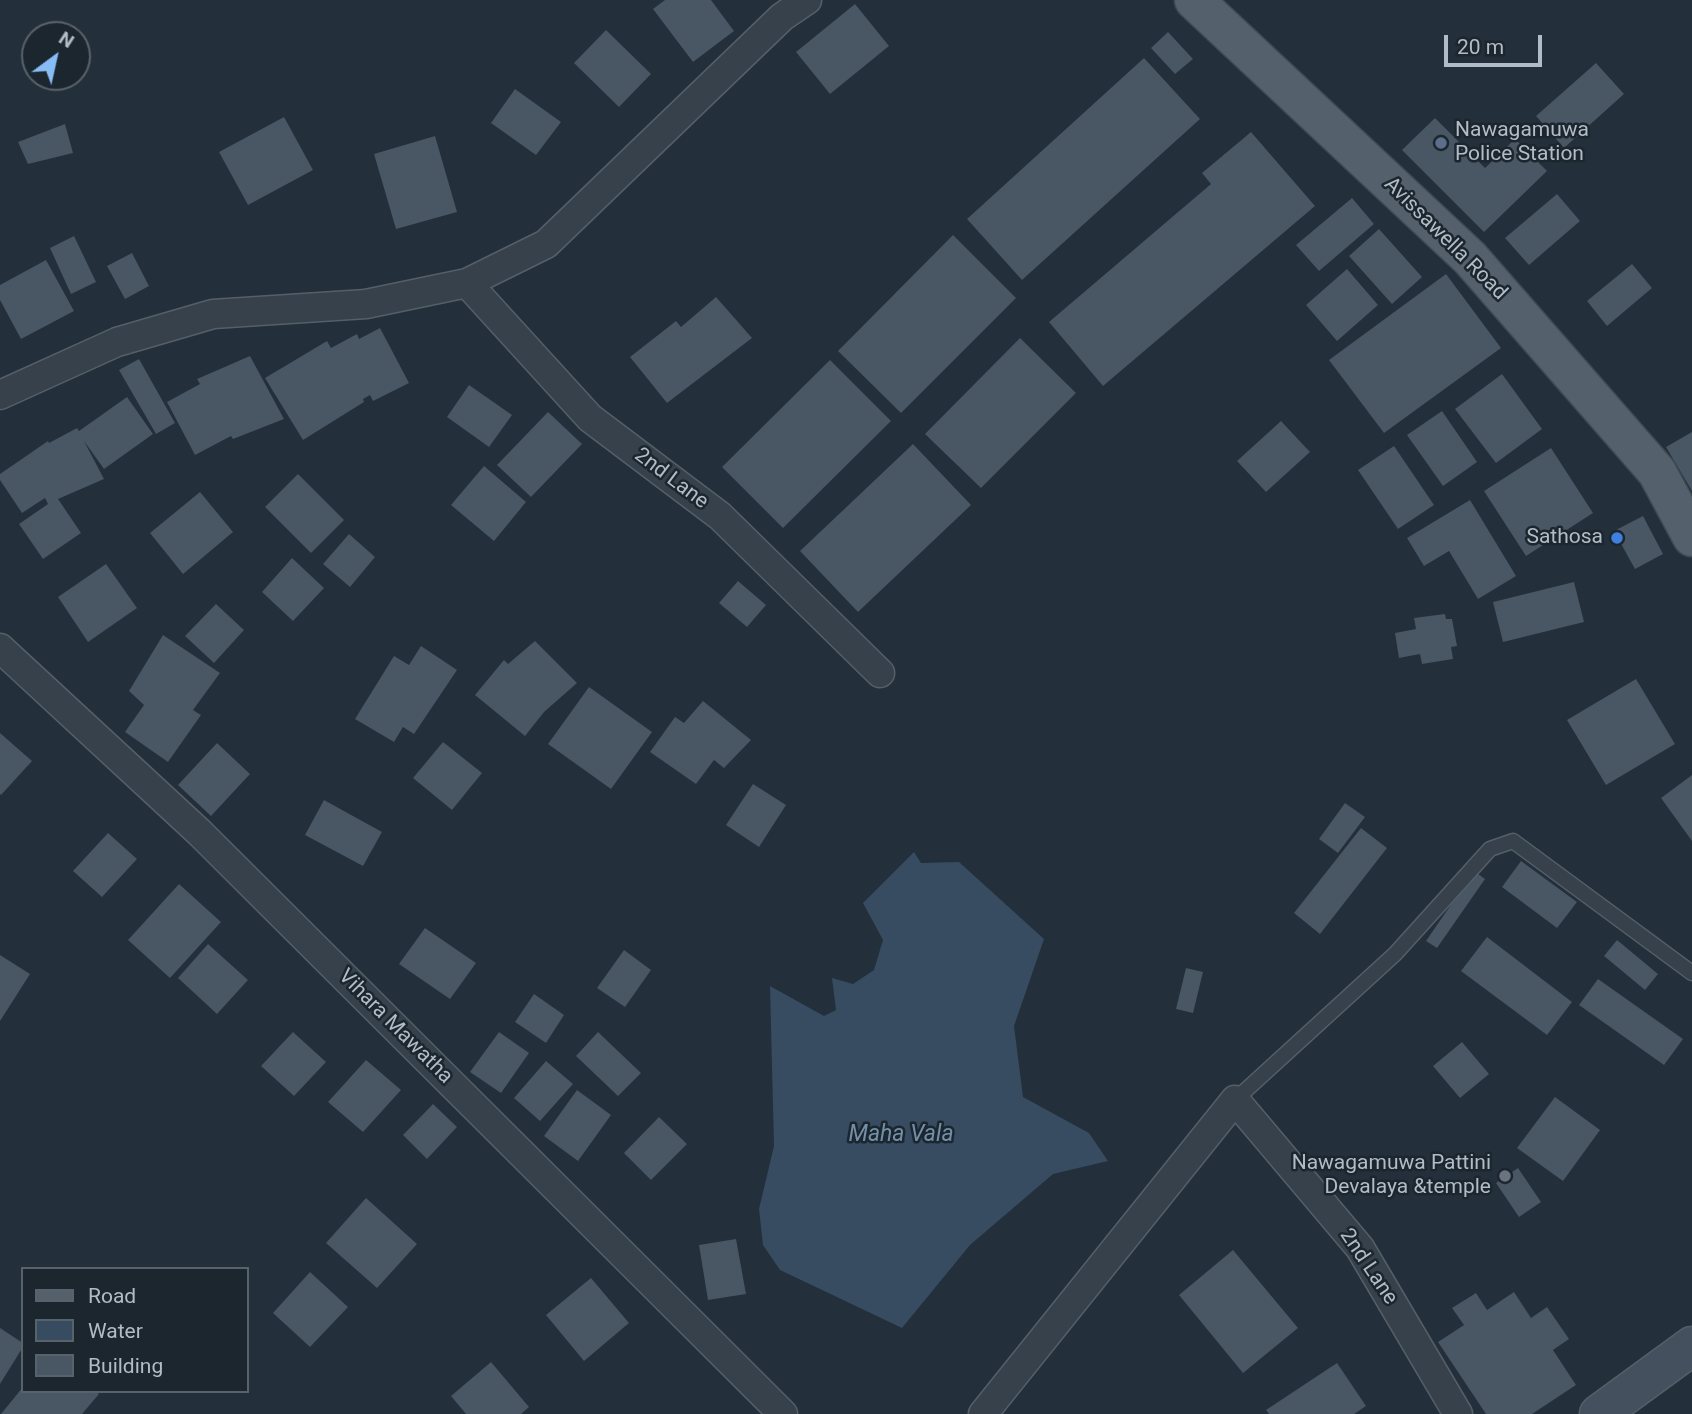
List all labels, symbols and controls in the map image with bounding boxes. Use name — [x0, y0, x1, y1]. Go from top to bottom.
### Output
north arrow — [21, 21, 91, 91]
scale bar — [1447, 21, 1545, 65]
text: N — [55, 26, 79, 53]
text: 20 m — [1457, 35, 1504, 59]
place label: Nawagamuwa Police Station — [1455, 118, 1589, 168]
marker: Nawagamuwa Police Station — [1433, 135, 1449, 151]
street label: Avissawella Road — [1378, 172, 1512, 306]
street label: 2nd Lane — [629, 443, 713, 515]
place label: Sathosa — [1526, 525, 1603, 551]
marker: Sathosa — [1609, 530, 1625, 546]
street label: Vihara Mawatha — [332, 964, 458, 1090]
water label: Maha Vala — [848, 1121, 954, 1149]
place label: Nawagamuwa Pattini Devalaya &temple — [1292, 1151, 1491, 1201]
marker: Nawagamuwa Pattini Devalaya &temple — [1497, 1168, 1513, 1184]
street label: 2nd Lane — [1334, 1224, 1402, 1310]
legend — [21, 1267, 248, 1393]
text: Road — [88, 1284, 136, 1308]
text: Water — [88, 1319, 143, 1343]
text: Building — [88, 1354, 163, 1378]

